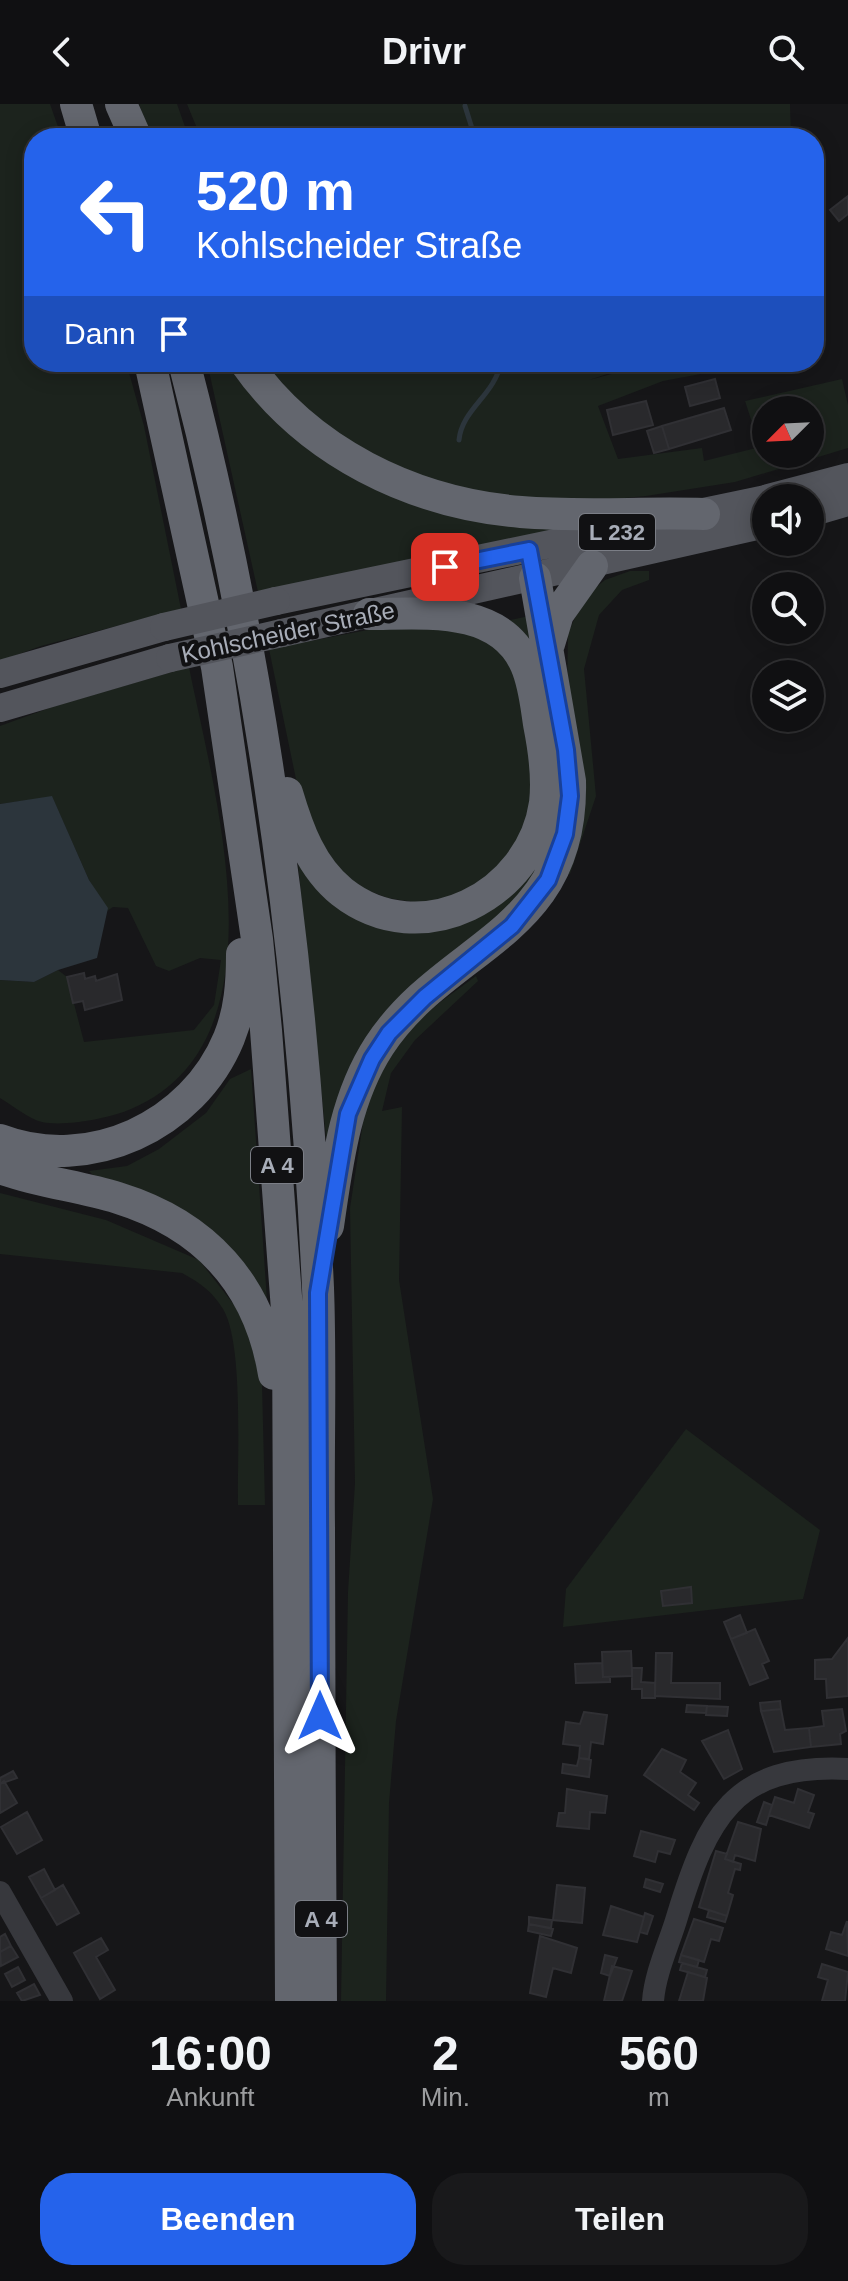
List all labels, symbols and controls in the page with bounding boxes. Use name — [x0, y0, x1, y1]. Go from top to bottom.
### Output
icon: back — [40, 30, 84, 74]
icon: search — [764, 30, 808, 74]
text: Drivr — [382, 31, 466, 72]
text: 520 m — [196, 159, 355, 222]
icon: left — [64, 160, 168, 264]
text: Kohlscheider Straße — [196, 225, 522, 266]
icon: arrive — [152, 312, 196, 356]
text: Dann — [64, 317, 136, 350]
north arrow — [752, 396, 824, 468]
map controls — [752, 396, 824, 732]
button: sound — [752, 484, 824, 556]
road number: L 232 — [579, 514, 655, 550]
pin — [411, 533, 479, 601]
icon: arrive — [423, 545, 467, 589]
button: search — [752, 572, 824, 644]
street label: Kohlscheider Straße — [179, 596, 397, 668]
button: layers — [752, 660, 824, 732]
road number: A 4 — [251, 1147, 303, 1183]
position arrow — [278, 1674, 362, 1758]
road number: A 4 — [295, 1901, 347, 1937]
text: 16:00 — [149, 2027, 272, 2080]
text: 2 — [432, 2027, 459, 2080]
text: 560 — [619, 2027, 699, 2080]
text: Ankunft — [166, 2082, 254, 2112]
text: Min. — [421, 2082, 470, 2112]
text: m — [648, 2082, 670, 2112]
button: Beenden — [40, 2173, 416, 2265]
button: Teilen — [432, 2173, 808, 2265]

